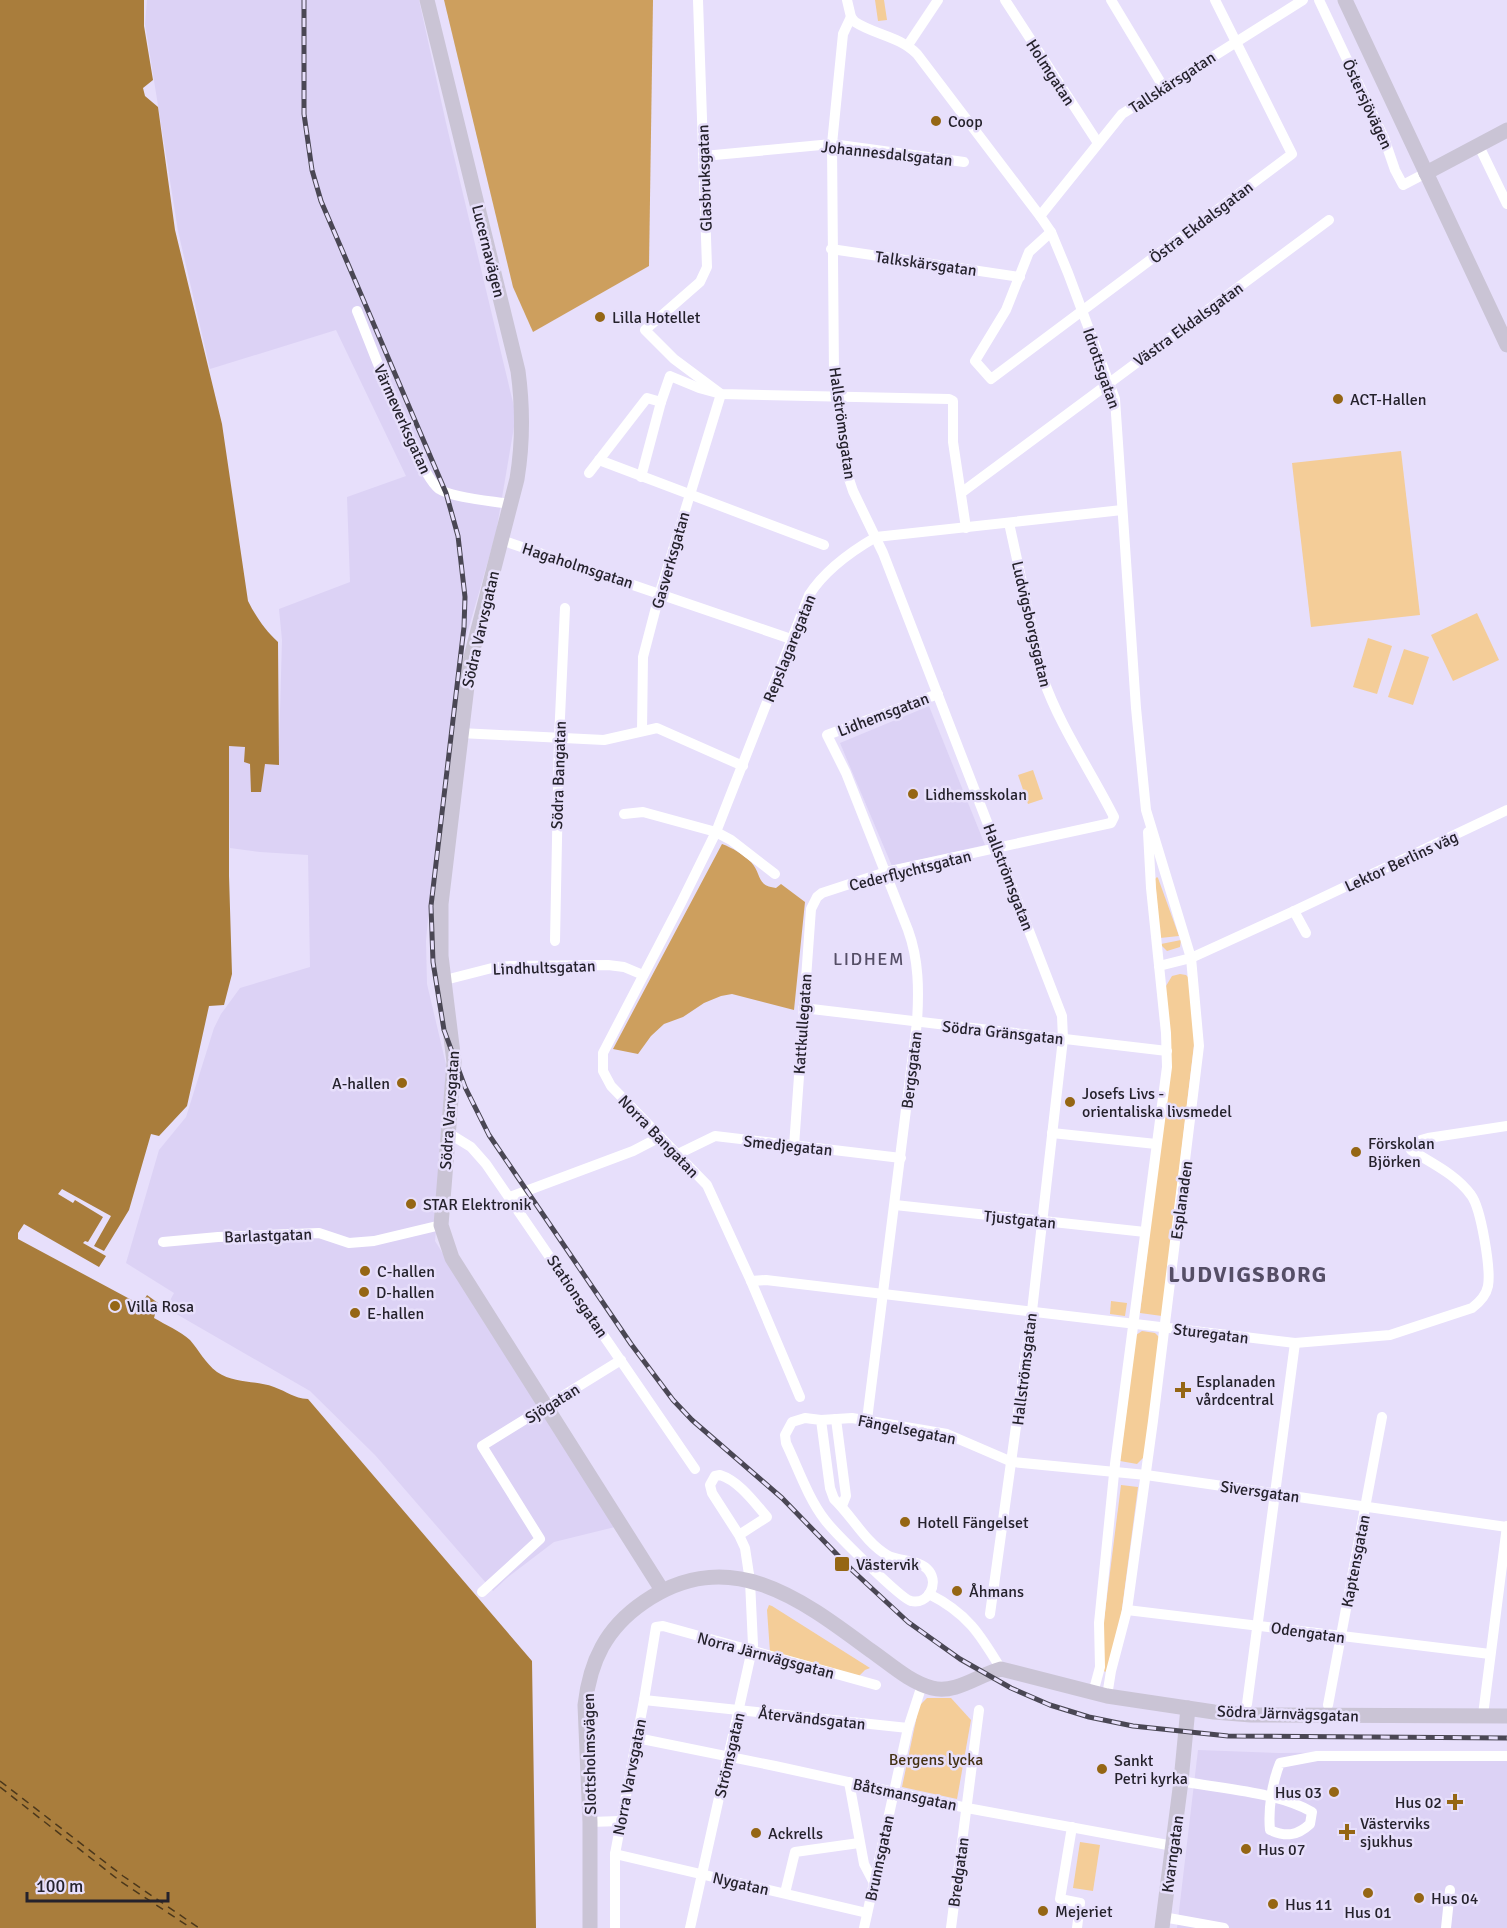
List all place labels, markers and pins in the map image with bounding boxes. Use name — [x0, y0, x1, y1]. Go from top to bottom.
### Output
place label: Coop — [948, 112, 983, 132]
marker: Coop — [929, 114, 943, 128]
place label: Lilla Hotellet — [612, 308, 701, 328]
marker: Lilla Hotellet — [593, 310, 607, 324]
place label: ACT-Hallen — [1350, 390, 1427, 410]
marker: ACT-Hallen — [1331, 392, 1345, 406]
place label: Lidhemsskolan — [925, 785, 1027, 805]
marker: Lidhemsskolan — [906, 787, 920, 801]
place label: A-hallen — [332, 1074, 390, 1094]
marker: A-hallen — [395, 1076, 409, 1090]
place label: Josefs Livs - orientaliska livsmedel — [1082, 1084, 1232, 1122]
marker: Josefs Livs - orientaliska livsmedel — [1063, 1095, 1077, 1109]
place label: Förskolan Björken — [1368, 1134, 1435, 1172]
marker: Förskolan Björken — [1349, 1145, 1363, 1159]
place label: STAR Elektronik — [423, 1195, 531, 1215]
marker: STAR Elektronik — [404, 1197, 418, 1211]
place label: C-hallen — [377, 1262, 435, 1282]
marker: C-hallen — [358, 1264, 372, 1278]
place label: D-hallen — [376, 1283, 435, 1303]
marker: D-hallen — [357, 1285, 371, 1299]
place label: Villa Rosa — [127, 1297, 194, 1317]
marker: Villa Rosa — [108, 1299, 122, 1313]
place label: E-hallen — [367, 1304, 424, 1324]
marker: E-hallen — [348, 1306, 362, 1320]
place label: Esplanaden vårdcentral — [1196, 1372, 1275, 1410]
marker: Esplanaden vårdcentral — [1174, 1381, 1192, 1399]
place label: Hotell Fängelset — [917, 1513, 1029, 1533]
marker: Hotell Fängelset — [898, 1515, 912, 1529]
marker: Västervik — [833, 1555, 851, 1573]
place label: Västervik — [856, 1555, 919, 1575]
place label: Åhmans — [969, 1582, 1024, 1602]
marker: Åhmans — [950, 1584, 964, 1598]
place label: Sankt Petri kyrka — [1114, 1751, 1188, 1789]
marker: Sankt Petri kyrka — [1095, 1762, 1109, 1776]
place label: Hus 03 — [1275, 1783, 1322, 1803]
marker: Hus 03 — [1327, 1785, 1341, 1799]
place label: Hus 02 — [1395, 1793, 1442, 1813]
marker: Hus 02 — [1446, 1793, 1464, 1811]
place label: Västerviks sjukhus — [1360, 1814, 1430, 1852]
marker: Västerviks sjukhus — [1338, 1823, 1356, 1841]
place label: Ackrells — [768, 1824, 823, 1844]
marker: Ackrells — [749, 1826, 763, 1840]
place label: Hus 07 — [1258, 1840, 1305, 1860]
marker: Hus 07 — [1239, 1842, 1253, 1856]
marker: Hus 01 — [1361, 1886, 1375, 1900]
place label: Hus 04 — [1431, 1889, 1479, 1909]
marker: Hus 04 — [1412, 1891, 1426, 1905]
place label: Hus 11 — [1285, 1895, 1332, 1915]
marker: Hus 11 — [1266, 1897, 1280, 1911]
place label: Mejeriet — [1055, 1902, 1113, 1922]
place label: Hus 01 — [1344, 1903, 1392, 1923]
marker: Mejeriet — [1036, 1904, 1050, 1918]

